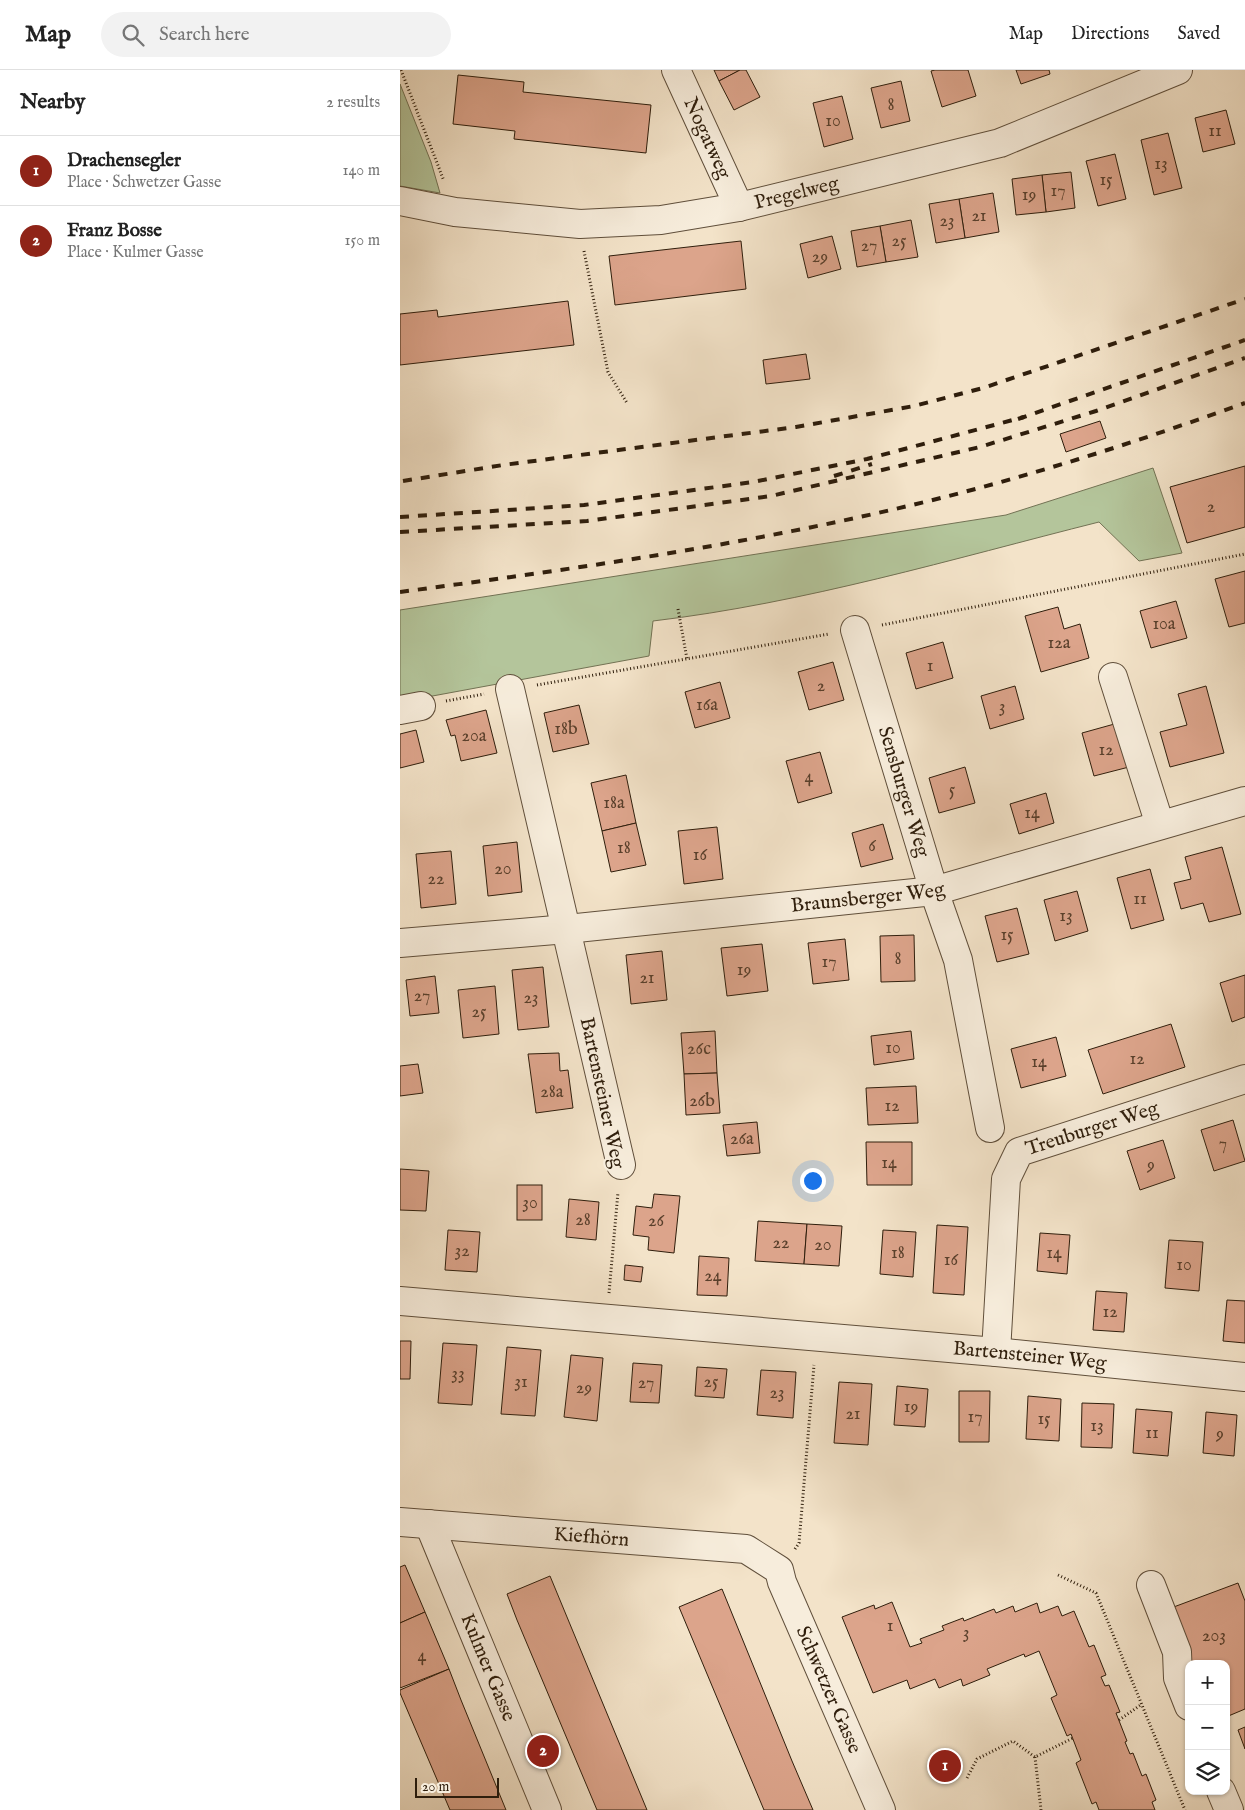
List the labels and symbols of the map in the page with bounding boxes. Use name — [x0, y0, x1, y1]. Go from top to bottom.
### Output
street label: Nogatweg — [678, 93, 737, 184]
house number: 8 — [887, 94, 895, 117]
house number: 10 — [825, 110, 841, 133]
house number: 11 — [1208, 120, 1222, 143]
house number: 13 — [1154, 153, 1168, 176]
house number: 15 — [1099, 169, 1113, 192]
street label: Pregelweg — [752, 170, 842, 215]
house number: 17 — [1050, 180, 1066, 203]
house number: 19 — [1022, 184, 1036, 207]
house number: 21 — [971, 205, 987, 228]
house number: 23 — [939, 210, 955, 233]
house number: 25 — [892, 230, 907, 253]
house number: 27 — [861, 235, 877, 258]
house number: 29 — [812, 246, 828, 269]
house number: 2 — [1207, 496, 1215, 519]
house number: 10a — [1152, 613, 1176, 636]
house number: 12a — [1048, 632, 1071, 655]
house number: 1 — [927, 655, 933, 678]
house number: 2 — [817, 675, 825, 698]
house number: 16a — [696, 694, 718, 717]
house number: 3 — [999, 696, 1005, 719]
house number: 18b — [554, 718, 578, 741]
street label: Sensburger Weg — [872, 723, 936, 861]
house number: 20a — [461, 725, 487, 748]
house number: 12 — [1098, 739, 1114, 762]
house number: 4 — [805, 766, 814, 789]
house number: 5 — [949, 779, 956, 802]
house number: 18a — [603, 792, 625, 815]
house number: 14 — [1024, 802, 1040, 825]
house number: 6 — [868, 835, 876, 858]
house number: 18 — [617, 837, 631, 860]
house number: 16 — [693, 844, 708, 867]
house number: 20 — [494, 858, 512, 881]
house number: 22 — [428, 868, 444, 891]
street label: Braunsberger Weg — [790, 876, 949, 918]
house number: 11 — [1133, 888, 1147, 911]
house number: 13 — [1059, 905, 1073, 928]
house number: 15 — [1000, 924, 1014, 947]
house number: 8 — [894, 948, 902, 971]
house number: 17 — [821, 951, 837, 974]
house number: 19 — [737, 959, 751, 982]
house number: 21 — [639, 967, 655, 990]
house number: 27 — [414, 985, 430, 1008]
house number: 23 — [523, 987, 539, 1010]
house number: 25 — [472, 1001, 487, 1024]
street label: Bartensteiner Weg — [574, 1015, 630, 1172]
house number: 10 — [885, 1037, 901, 1060]
house number: 26c — [687, 1038, 711, 1061]
house number: 12 — [1129, 1048, 1145, 1071]
house number: 14 — [1031, 1051, 1047, 1074]
house number: 28a — [540, 1081, 564, 1104]
house number: 26b — [689, 1090, 715, 1113]
house number: 12 — [884, 1095, 900, 1118]
street label: Treuburger Weg — [1022, 1095, 1163, 1162]
house number: 26a — [730, 1128, 754, 1151]
house number: 7 — [1219, 1133, 1227, 1156]
house number: 14 — [881, 1152, 897, 1175]
house number: 9 — [1146, 1154, 1155, 1177]
your location — [800, 1168, 826, 1194]
house number: 30 — [522, 1192, 538, 1215]
house number: 28 — [575, 1209, 591, 1232]
house number: 26 — [648, 1210, 664, 1233]
house number: 22 — [773, 1232, 789, 1255]
house number: 20 — [814, 1234, 832, 1257]
house number: 32 — [454, 1240, 470, 1263]
house number: 18 — [891, 1242, 905, 1265]
house number: 14 — [1046, 1242, 1062, 1265]
house number: 16 — [944, 1249, 959, 1272]
house number: 10 — [1176, 1254, 1192, 1277]
house number: 24 — [704, 1265, 722, 1288]
house number: 12 — [1102, 1301, 1118, 1324]
street label: Bartensteiner Weg — [952, 1336, 1109, 1376]
house number: 33 — [451, 1363, 465, 1386]
house number: 31 — [514, 1371, 528, 1394]
house number: 25 — [704, 1371, 719, 1394]
house number: 27 — [638, 1372, 654, 1395]
house number: 29 — [576, 1377, 592, 1400]
house number: 23 — [769, 1382, 785, 1405]
house number: 19 — [904, 1396, 918, 1419]
house number: 21 — [845, 1403, 861, 1426]
house number: 17 — [967, 1406, 983, 1429]
house number: 15 — [1037, 1408, 1051, 1431]
house number: 13 — [1090, 1415, 1104, 1438]
house number: 11 — [1145, 1422, 1159, 1445]
house number: 9 — [1215, 1423, 1224, 1446]
street label: Kiefhörn — [553, 1522, 630, 1552]
street label: Kulmer Gasse — [455, 1610, 521, 1725]
house number: 1 — [887, 1615, 893, 1638]
street label: Schwetzer Gasse — [790, 1622, 867, 1757]
house number: 3 — [963, 1622, 969, 1645]
house number: 203 — [1202, 1625, 1226, 1648]
house number: 4 — [418, 1645, 427, 1668]
pin: 2 — [527, 1732, 559, 1770]
pin: 1 — [929, 1747, 961, 1785]
scale bar — [415, 1775, 499, 1798]

